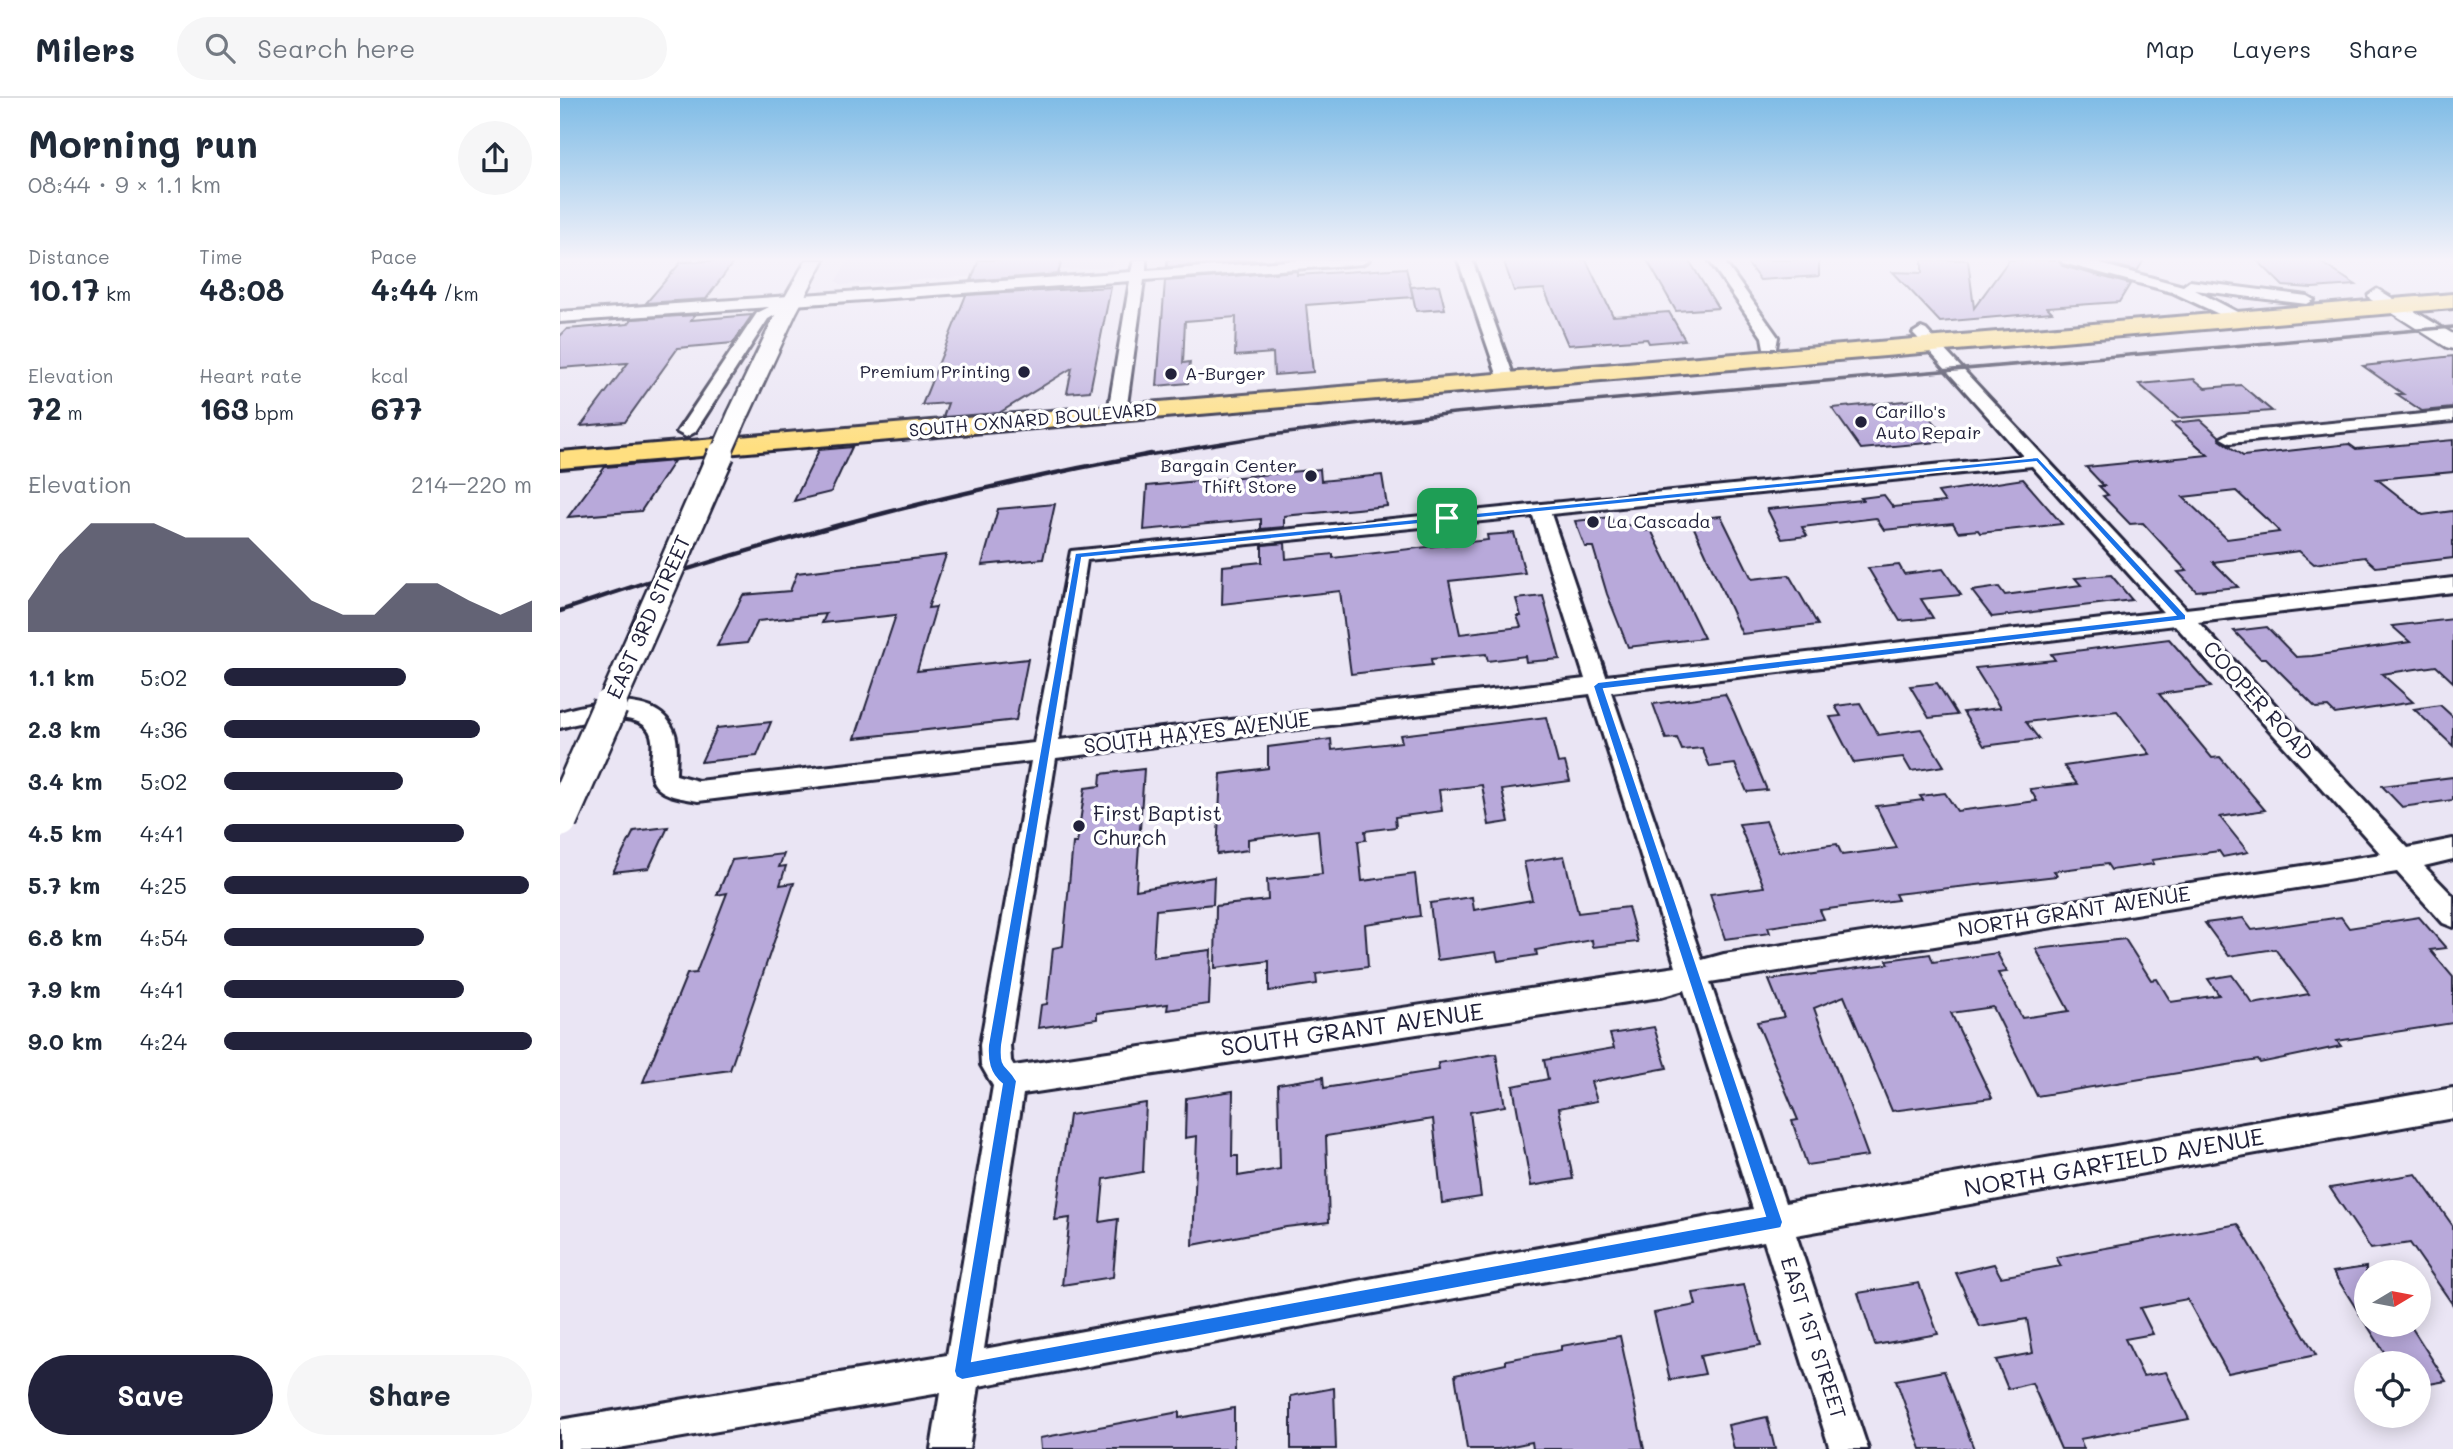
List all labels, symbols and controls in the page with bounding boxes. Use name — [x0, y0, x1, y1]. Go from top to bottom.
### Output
search box — [177, 17, 667, 80]
text: Milers — [35, 27, 135, 70]
icon: search — [201, 29, 239, 67]
text: Search here — [257, 31, 415, 65]
text: Map — [2146, 33, 2194, 64]
text: Layers — [2232, 33, 2311, 64]
text: Share — [2349, 33, 2418, 64]
text: Morning run — [28, 118, 258, 168]
button: share — [458, 121, 532, 195]
text: 08:44 · 9 × 1.1 km — [28, 169, 221, 199]
text: Distance — [28, 244, 110, 269]
text: Time — [199, 244, 243, 269]
text: Pace — [371, 244, 417, 269]
text: 10.17 — [28, 269, 100, 309]
text: 48:08 — [199, 269, 284, 309]
text: 4:44 — [371, 269, 437, 309]
text: km — [100, 281, 131, 306]
text: /km — [437, 281, 479, 306]
place label: Premium Printing — [860, 359, 1010, 383]
place label: A-Burger — [1185, 361, 1266, 385]
text: Elevation — [28, 363, 113, 388]
text: Heart rate — [199, 363, 302, 388]
text: kcal — [371, 363, 409, 388]
marker: Premium Printing — [1016, 364, 1032, 380]
marker: A-Burger — [1163, 366, 1179, 382]
text: 72 — [28, 388, 61, 428]
text: 163 — [199, 388, 249, 428]
text: 677 — [371, 388, 422, 428]
street label: SOUTH OXNARD BOULEVARD — [908, 396, 1158, 442]
place label: Carillo's Auto Repair — [1875, 399, 1981, 444]
text: m — [61, 400, 83, 425]
text: bpm — [249, 400, 294, 425]
marker: Carillo's Auto Repair — [1853, 414, 1869, 430]
place label: Bargain Center Thift Store — [1161, 453, 1297, 498]
marker: Bargain Center Thift Store — [1303, 468, 1319, 484]
text: Elevation — [28, 469, 131, 499]
text: 214–220 m — [411, 469, 532, 499]
pin — [1417, 488, 1477, 548]
icon: arrive — [1428, 499, 1466, 537]
place label: La Cascada — [1607, 509, 1711, 533]
marker: La Cascada — [1585, 514, 1601, 530]
street label: EAST 3RD STREET — [599, 530, 696, 702]
street label: COOPER ROAD — [2198, 634, 2320, 766]
text: 1.1 km — [28, 662, 94, 692]
text: 5:02 — [140, 662, 188, 692]
street label: SOUTH HAYES AVENUE — [1082, 704, 1312, 759]
text: 2.3 km — [28, 714, 101, 744]
text: 4:36 — [140, 714, 188, 744]
text: 3.4 km — [28, 766, 102, 796]
text: 5:02 — [140, 766, 188, 796]
place label: First Baptist Church — [1093, 799, 1222, 850]
text: 4.5 km — [28, 818, 102, 848]
text: 4:41 — [140, 818, 184, 848]
marker: First Baptist Church — [1071, 818, 1087, 834]
text: 5.7 km — [28, 870, 100, 900]
text: 4:25 — [140, 870, 187, 900]
street label: NORTH GRANT AVENUE — [1956, 879, 2192, 942]
text: 6.8 km — [28, 922, 102, 952]
text: 4:54 — [140, 922, 188, 952]
text: 7.9 km — [28, 974, 101, 1004]
text: 4:41 — [140, 974, 184, 1004]
street label: SOUTH GRANT AVENUE — [1218, 995, 1485, 1062]
text: 9.0 km — [28, 1026, 103, 1056]
text: 4:24 — [140, 1026, 187, 1056]
street label: NORTH GARFIELD AVENUE — [1961, 1120, 2266, 1203]
street label: EAST 1ST STREET — [1775, 1253, 1853, 1422]
north arrow — [2354, 1260, 2431, 1337]
map controls — [2354, 1260, 2431, 1428]
button: locate — [2354, 1351, 2431, 1428]
button: Save — [28, 1355, 273, 1435]
button: Share — [287, 1355, 532, 1435]

